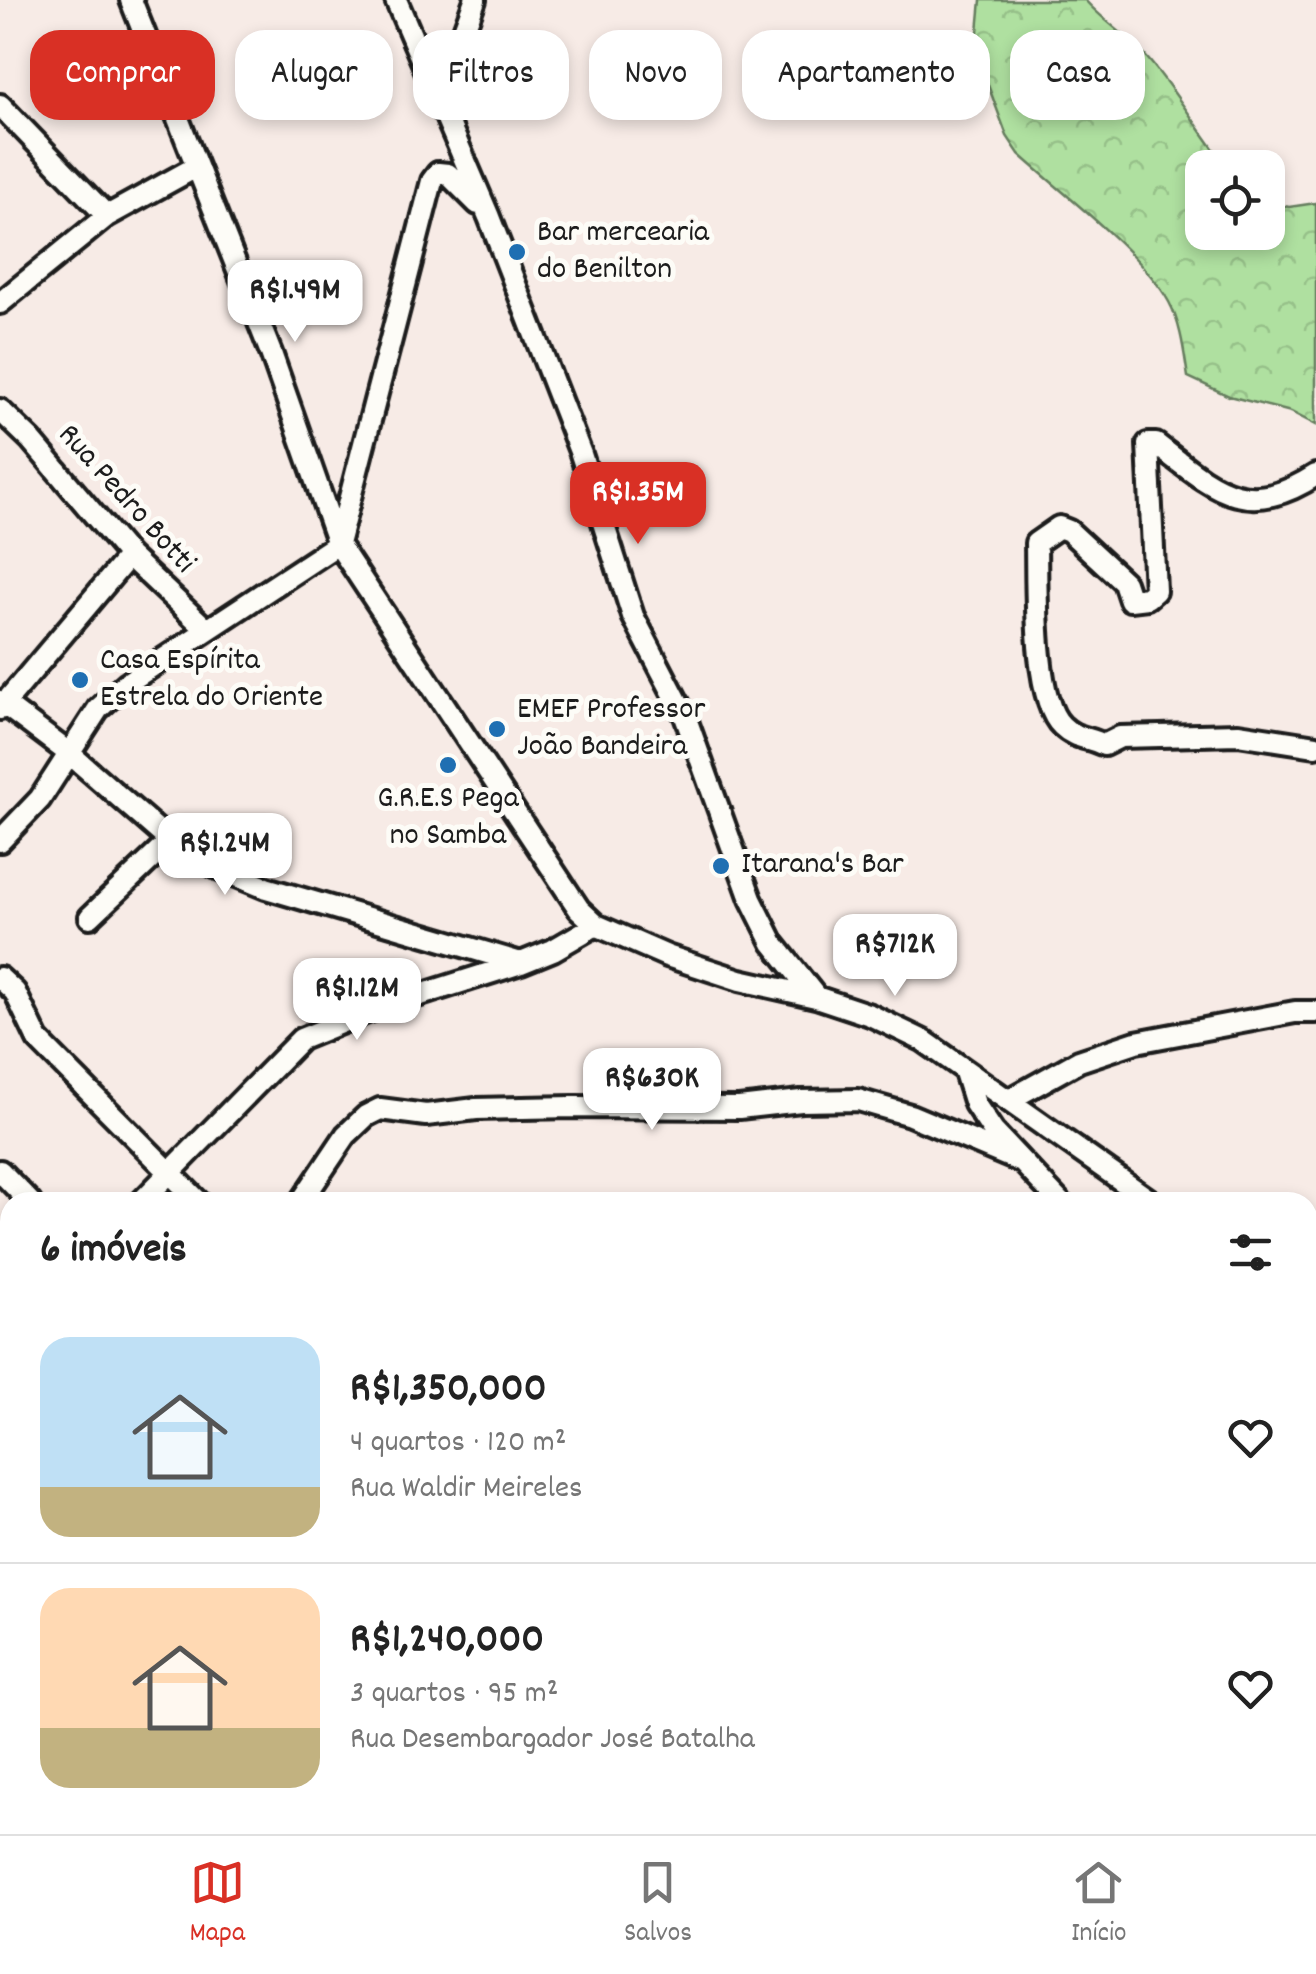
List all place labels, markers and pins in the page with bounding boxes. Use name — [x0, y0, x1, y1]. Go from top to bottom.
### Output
place label: Bar mercearia do Benilton — [537, 211, 710, 294]
marker: Bar mercearia do Benilton — [506, 241, 528, 263]
pin: R$1.49M — [203, 260, 387, 345]
pin: R$1.35M — [546, 462, 730, 547]
place label: Casa Espírita Estrela do Oriente — [100, 639, 323, 722]
marker: Casa Espírita Estrela do Oriente — [69, 669, 91, 691]
place label: EMEF Professor João Bandeira — [517, 688, 706, 771]
marker: EMEF Professor João Bandeira — [486, 718, 508, 740]
marker: G.R.E.S Pega no Samba — [437, 754, 459, 776]
place label: G.R.E.S Pega no Samba — [377, 777, 520, 860]
pin: R$1.24M — [133, 813, 317, 898]
place label: Itarana's Bar — [741, 843, 904, 889]
marker: Itarana's Bar — [710, 855, 732, 877]
pin: R$712K — [814, 914, 976, 999]
pin: R$1.12M — [265, 958, 449, 1043]
pin: R$630K — [571, 1048, 733, 1133]

